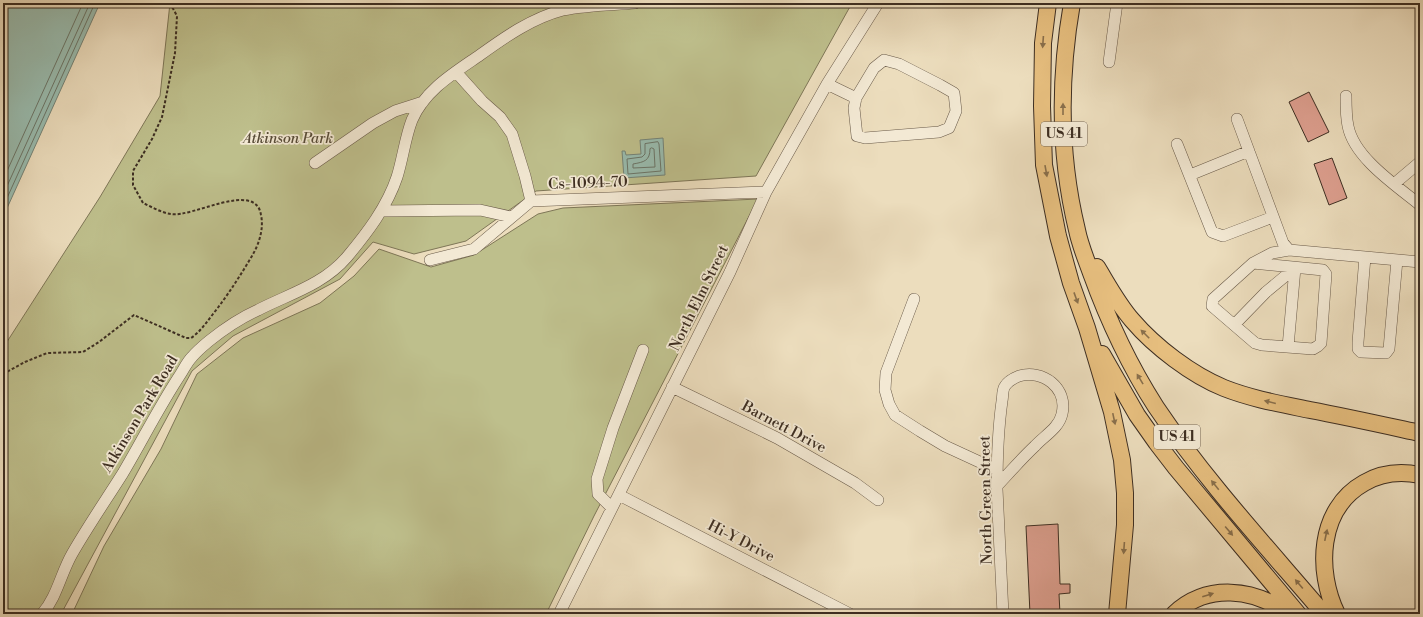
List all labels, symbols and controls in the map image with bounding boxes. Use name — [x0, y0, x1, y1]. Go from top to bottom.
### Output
one-way arrow — [1040, 36, 1046, 48]
one-way arrow — [1060, 102, 1066, 115]
road number: US 41 — [1041, 122, 1087, 146]
park label: Atkinson Park — [241, 129, 333, 148]
one-way arrow — [1043, 165, 1049, 178]
street label: Cs-1094-70 — [548, 172, 628, 194]
street label: North Elm Street — [665, 241, 733, 354]
one-way arrow — [1074, 292, 1080, 304]
one-way arrow — [1140, 329, 1150, 339]
street label: Atkinson Park Road — [97, 352, 183, 477]
one-way arrow — [1136, 373, 1143, 385]
street label: Barnett Drive — [737, 396, 830, 457]
one-way arrow — [1264, 398, 1277, 404]
one-way arrow — [1111, 413, 1117, 425]
road number: US 41 — [1154, 425, 1200, 449]
street label: North Green Street — [975, 435, 997, 565]
one-way arrow — [1211, 479, 1220, 490]
street label: Hi-Y Drive — [704, 516, 778, 566]
one-way arrow — [1225, 526, 1234, 537]
one-way arrow — [1324, 529, 1330, 541]
one-way arrow — [1120, 542, 1127, 554]
one-way arrow — [1295, 580, 1304, 589]
one-way arrow — [1202, 592, 1214, 598]

